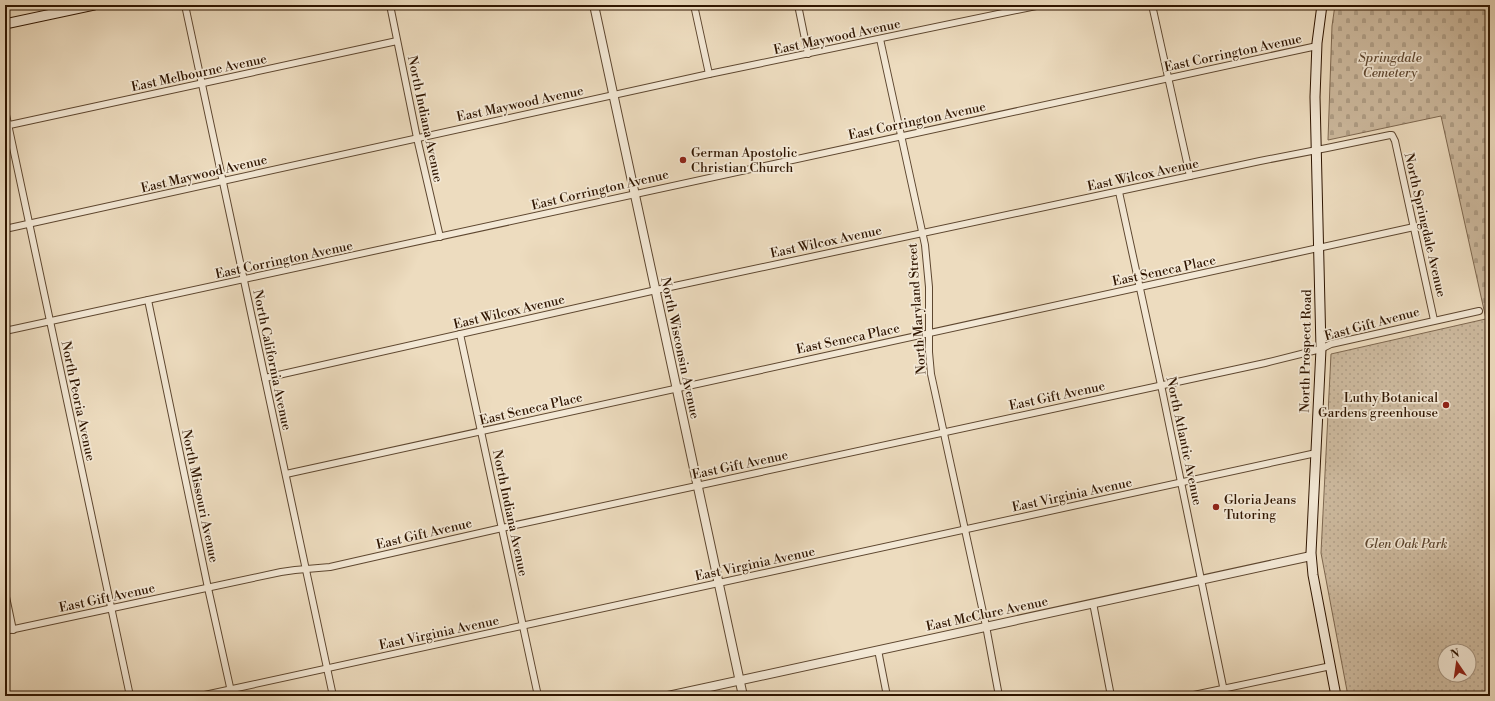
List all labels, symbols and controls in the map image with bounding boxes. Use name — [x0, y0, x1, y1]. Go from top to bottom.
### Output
street label: East Maywood Avenue — [772, 16, 902, 58]
street label: East Corrington Avenue — [1163, 30, 1304, 75]
park label: Springdale Cemetery — [1358, 50, 1422, 81]
street label: East Melbourne Avenue — [130, 51, 269, 95]
street label: North Indiana Avenue — [404, 54, 446, 184]
street label: East Maywood Avenue — [455, 83, 585, 125]
street label: East Corrington Avenue — [847, 98, 988, 143]
place label: German Apostolic Christian Church — [691, 145, 798, 176]
street label: North Springdale Avenue — [1401, 151, 1449, 299]
street label: East Maywood Avenue — [139, 152, 269, 196]
marker: German Apostolic Christian Church — [678, 155, 688, 165]
street label: East Wilcox Avenue — [1086, 155, 1201, 195]
street label: East Corrington Avenue — [530, 166, 671, 214]
street label: East Wilcox Avenue — [769, 222, 884, 262]
street label: East Corrington Avenue — [214, 237, 355, 282]
street label: North Maryland Street — [904, 242, 930, 375]
street label: East Seneca Place — [1111, 252, 1218, 290]
street label: North Wisconsin Avenue — [657, 276, 703, 421]
street label: North California Avenue — [249, 288, 295, 432]
street label: North Prospect Road — [1297, 289, 1315, 413]
street label: East Wilcox Avenue — [452, 291, 567, 333]
street label: East Gift Avenue — [1323, 304, 1422, 344]
street label: East Seneca Place — [795, 320, 902, 358]
street label: North Peoria Avenue — [57, 340, 99, 463]
street label: North Atlantic Avenue — [1163, 375, 1206, 507]
street label: East Gift Avenue — [1007, 378, 1107, 414]
street label: East Seneca Place — [478, 389, 584, 429]
place label: Luthy Botanical Gardens greenhouse — [1318, 390, 1438, 421]
marker: Luthy Botanical Gardens greenhouse — [1441, 400, 1451, 410]
street label: North Missouri Avenue — [178, 428, 222, 564]
street label: East Gift Avenue — [690, 447, 790, 483]
street label: North Indiana Avenue — [489, 448, 531, 578]
street label: East Virginia Avenue — [1011, 474, 1134, 516]
place label: Gloria Jeans Tutoring — [1224, 492, 1297, 523]
marker: Gloria Jeans Tutoring — [1211, 502, 1221, 512]
street label: East Gift Avenue — [375, 515, 474, 553]
park label: Glen Oak Park — [1364, 536, 1448, 552]
street label: East Virginia Avenue — [694, 543, 817, 585]
street label: East Gift Avenue — [57, 580, 157, 616]
street label: East McClure Avenue — [924, 593, 1050, 635]
street label: East Virginia Avenue — [378, 612, 501, 654]
north arrow — [1437, 643, 1477, 683]
text: N — [1449, 646, 1461, 662]

